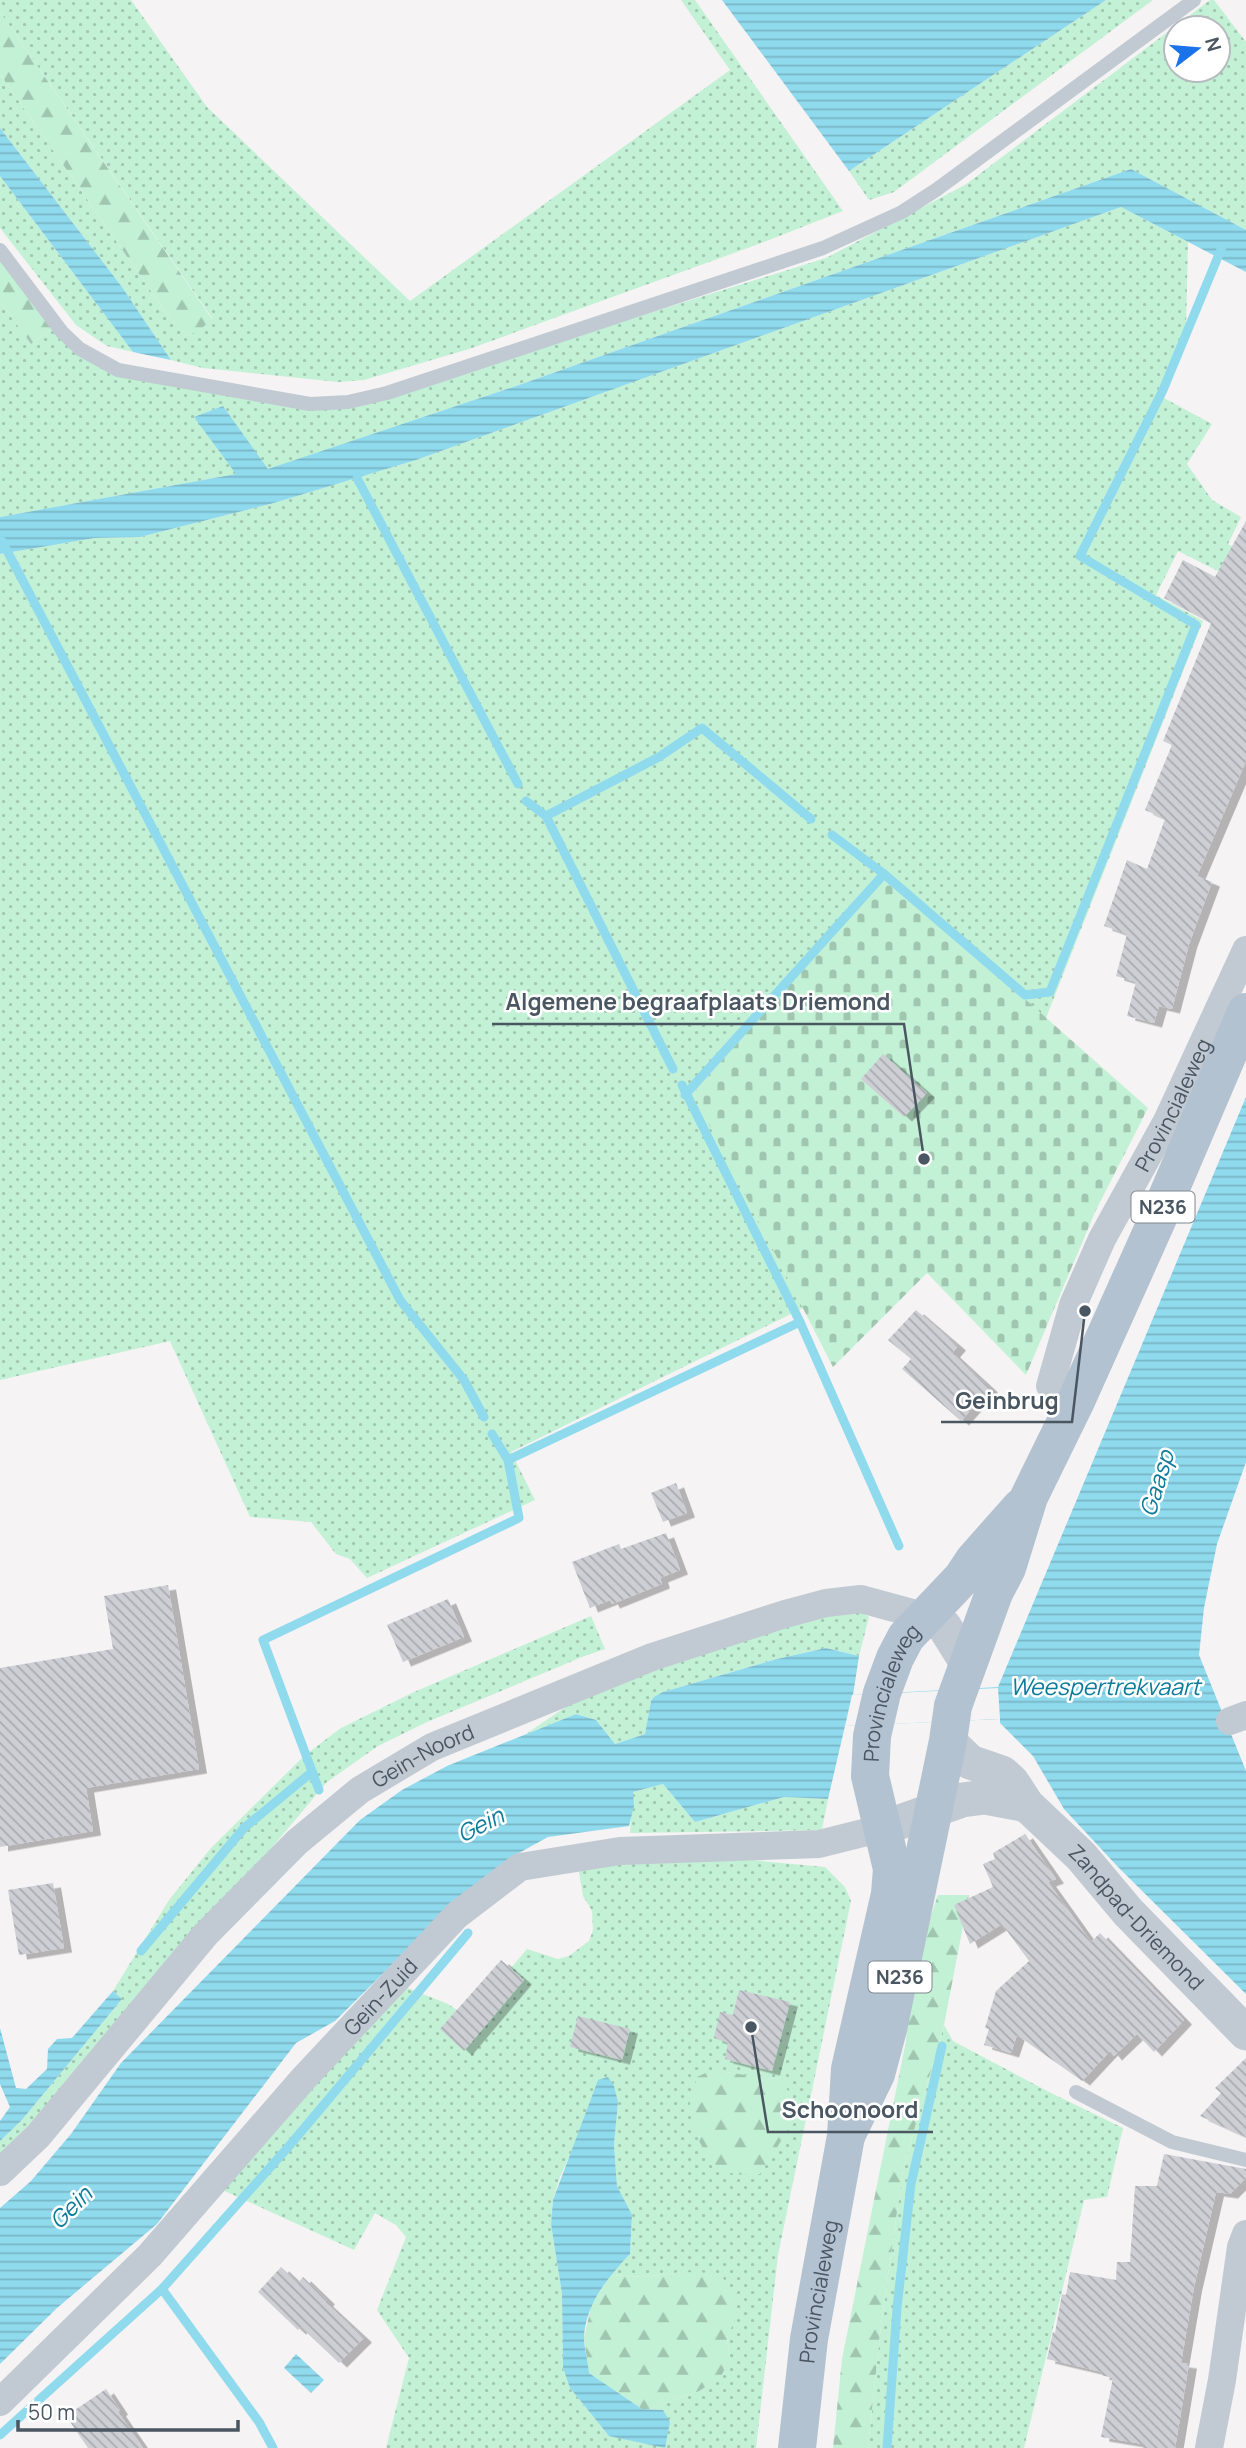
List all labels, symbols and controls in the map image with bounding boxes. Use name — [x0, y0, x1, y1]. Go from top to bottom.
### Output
north arrow — [1162, 14, 1232, 84]
text: N — [1199, 34, 1228, 54]
callout: Algemene begraafplaats Driemond — [492, 980, 904, 1024]
text: Algemene begraafplaats Driemond — [506, 985, 890, 1017]
street label: Provincialeweg — [1128, 1034, 1217, 1176]
road number: N236 — [1132, 1191, 1194, 1222]
callout: Geinbrug — [941, 1378, 1072, 1422]
text: Geinbrug — [955, 1384, 1059, 1416]
water label: Gaasp — [1131, 1445, 1182, 1520]
street label: Provincialeweg — [857, 1617, 926, 1763]
water label: Weespertrekvaart — [1010, 1670, 1203, 1702]
street label: Gein-Noord — [366, 1717, 478, 1794]
water label: Gein — [451, 1798, 510, 1849]
street label: Zandpad-Driemond — [1063, 1838, 1210, 1996]
street label: Gein-Zuid — [337, 1952, 423, 2041]
road number: N236 — [869, 1962, 932, 1993]
callout: Schoonoord — [768, 2088, 933, 2132]
text: Schoonoord — [782, 2093, 918, 2125]
water label: Gein — [41, 2178, 99, 2236]
street label: Provincialeweg — [792, 2218, 844, 2365]
scale bar — [18, 2388, 238, 2432]
text: 50 m — [28, 2398, 75, 2426]

